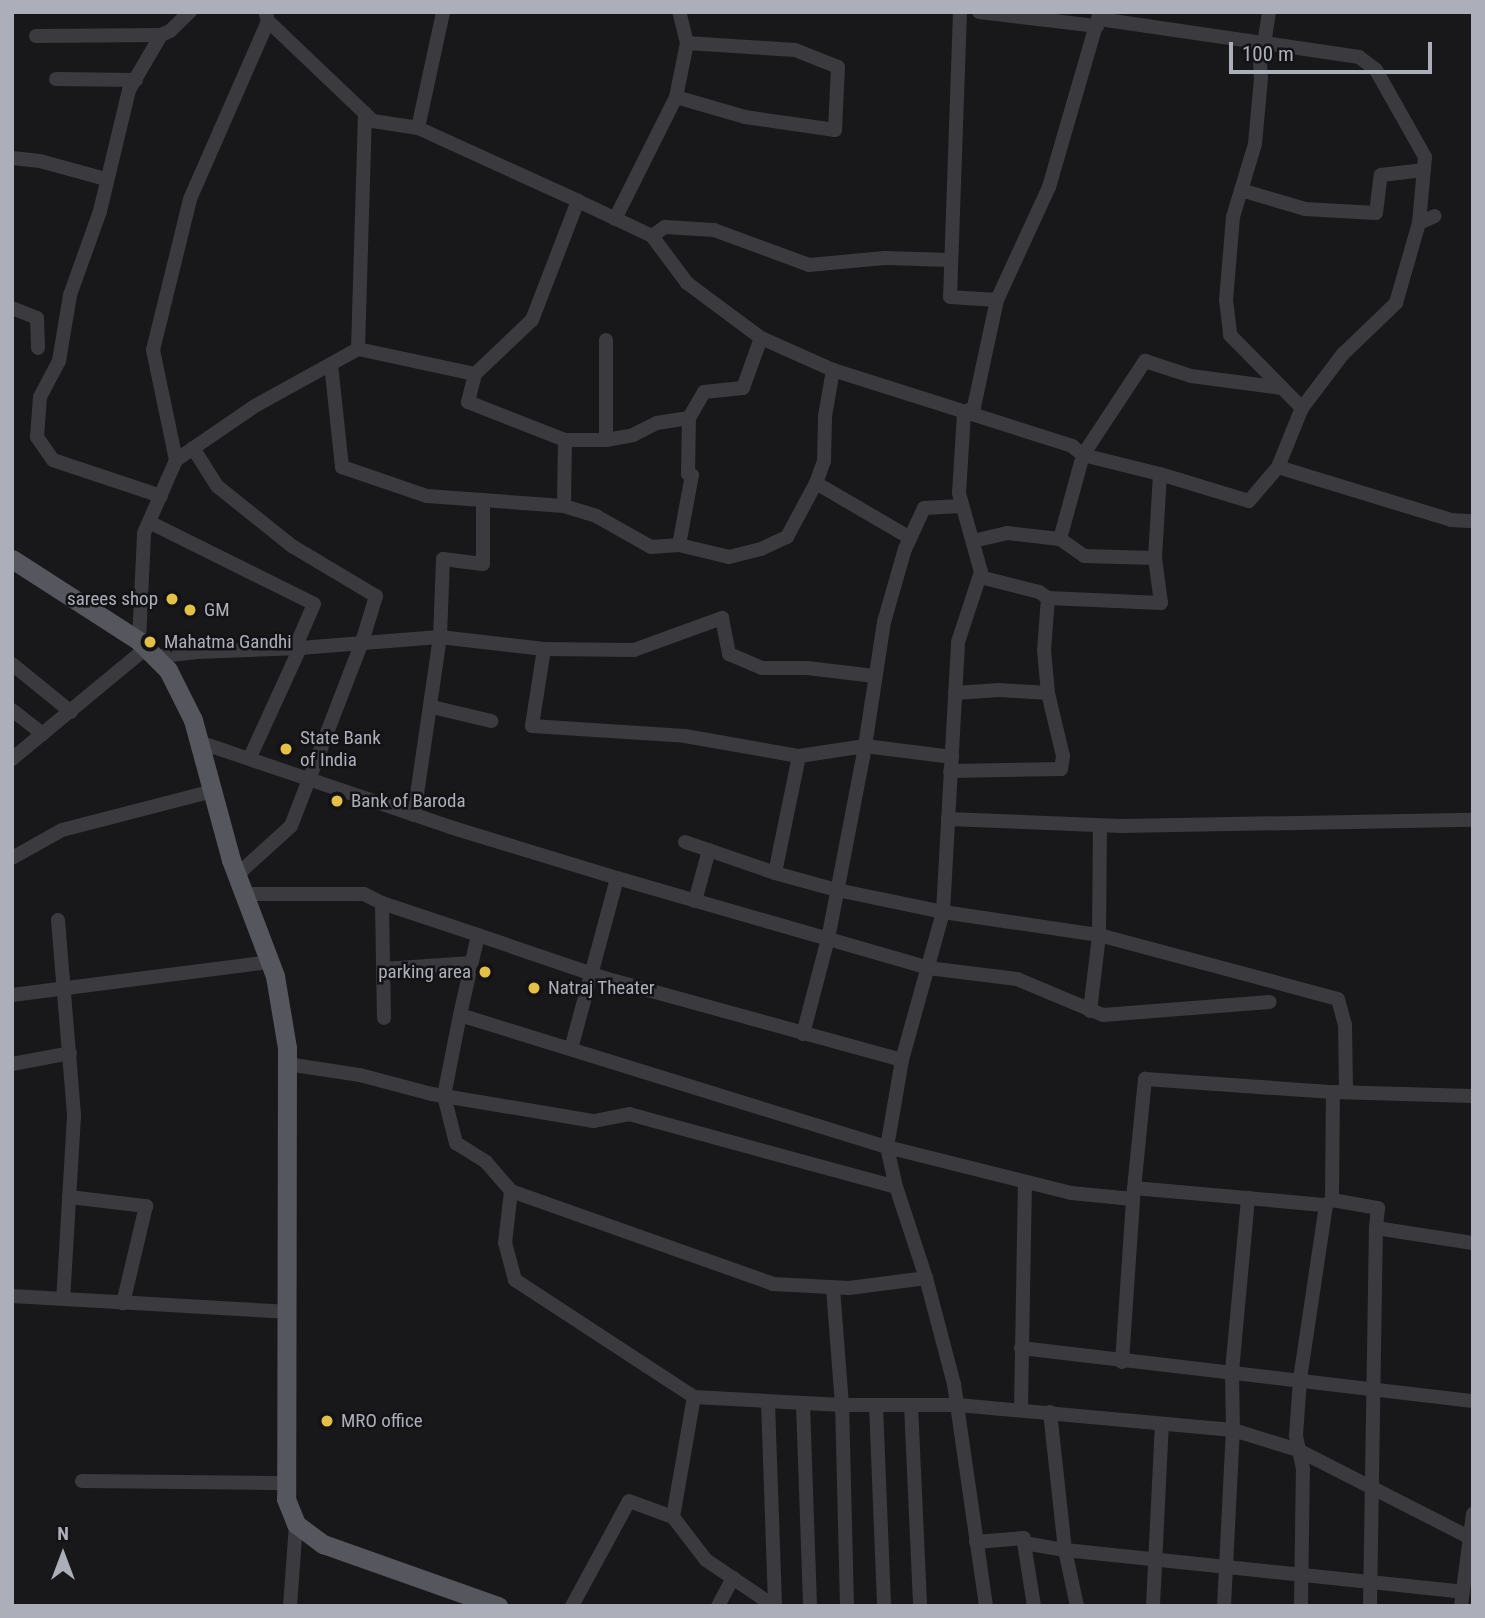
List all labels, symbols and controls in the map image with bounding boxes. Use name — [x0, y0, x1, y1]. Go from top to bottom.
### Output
scale bar — [1233, 28, 1436, 72]
text: 100 m — [1242, 42, 1294, 66]
place label: sarees shop — [67, 588, 158, 610]
marker: sarees shop — [164, 591, 180, 607]
place label: GM — [204, 599, 230, 621]
marker: GM — [182, 602, 198, 618]
place label: Mahatma Gandhi — [164, 631, 292, 653]
marker: Mahatma Gandhi — [142, 634, 158, 650]
place label: State Bank of India — [300, 727, 381, 771]
marker: State Bank of India — [278, 741, 294, 757]
place label: Bank of Baroda — [351, 790, 466, 812]
marker: Bank of Baroda — [329, 793, 345, 809]
place label: parking area — [378, 961, 471, 983]
marker: parking area — [477, 964, 493, 980]
place label: Natraj Theater — [548, 977, 655, 999]
marker: Natraj Theater — [526, 980, 542, 996]
place label: MRO office — [341, 1410, 423, 1432]
marker: MRO office — [319, 1413, 335, 1429]
north arrow — [28, 1520, 98, 1590]
text: N — [57, 1522, 69, 1545]

